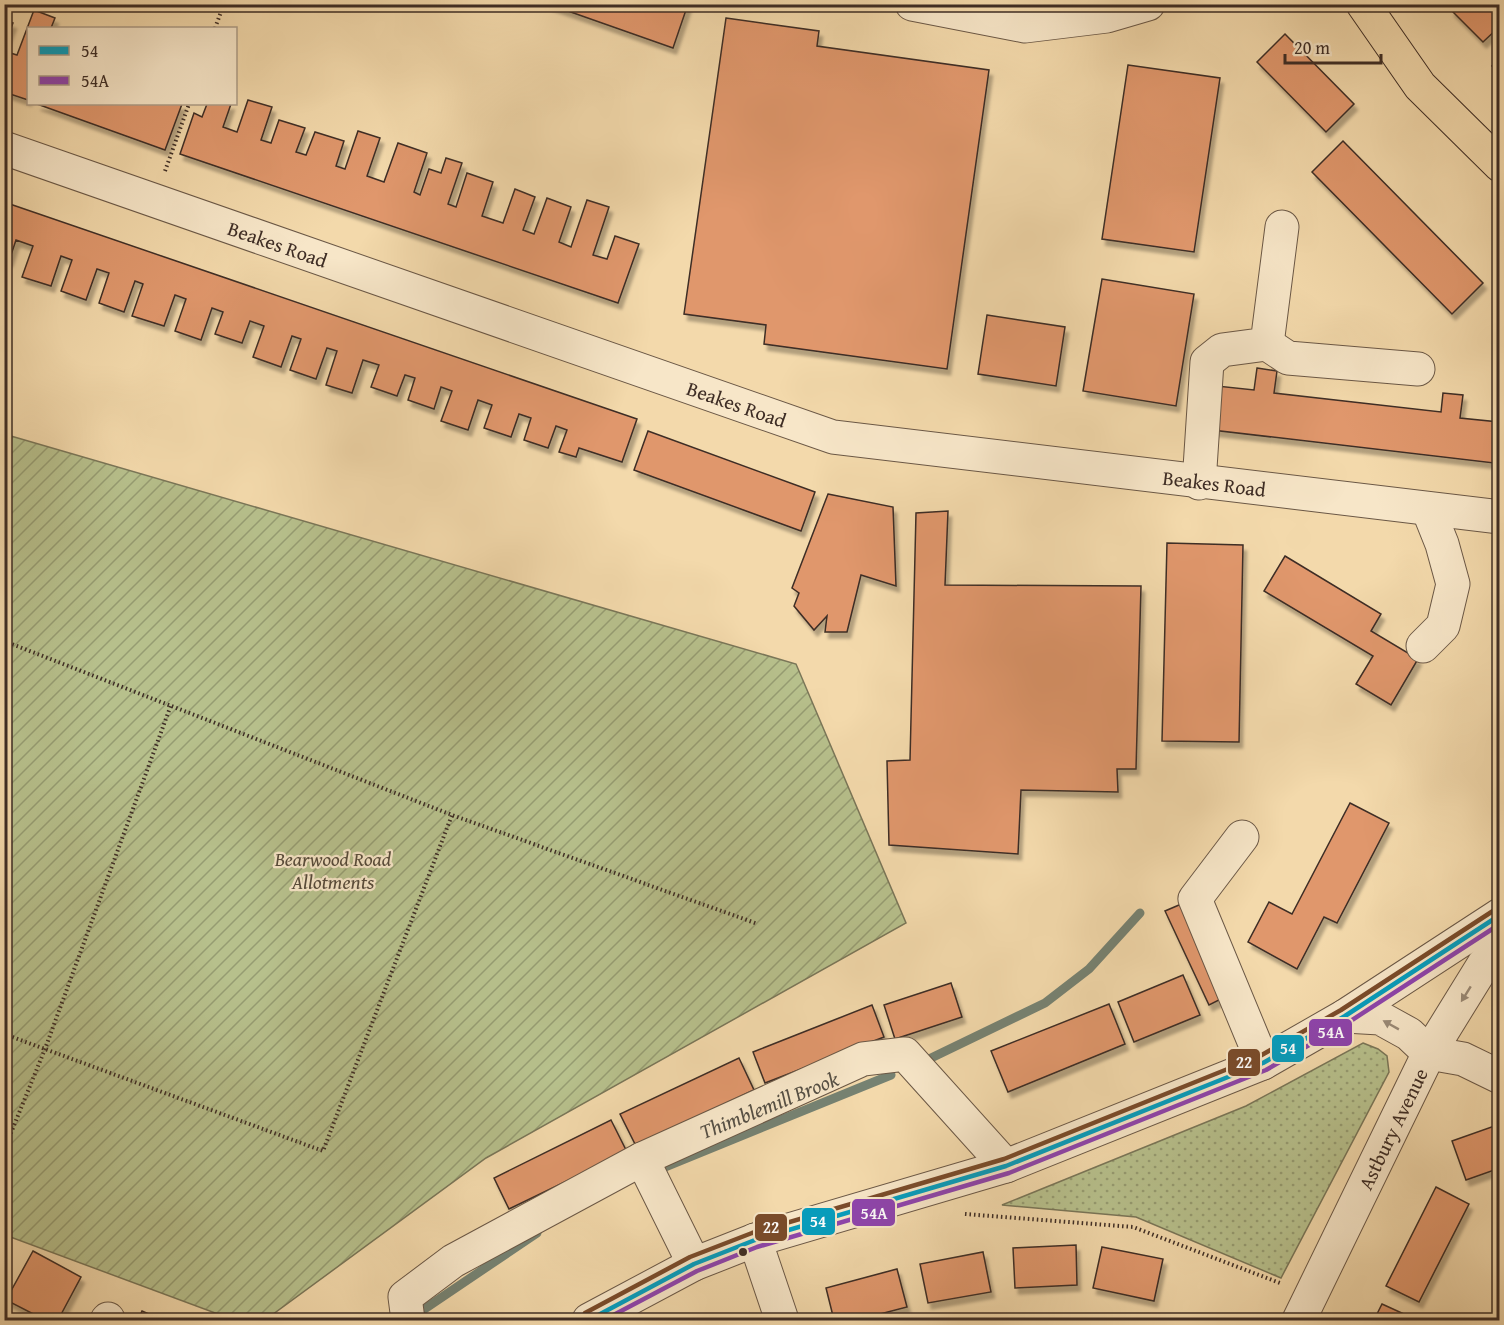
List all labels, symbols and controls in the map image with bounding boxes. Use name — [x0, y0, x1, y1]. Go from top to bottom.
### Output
legend — [27, 27, 237, 105]
scale bar — [1285, 27, 1381, 65]
text: 20 m — [1294, 34, 1330, 61]
text: 54 — [81, 37, 98, 64]
text: 54A — [81, 67, 109, 94]
street label: Beakes Road — [224, 213, 332, 274]
street label: Beakes Road — [683, 373, 791, 434]
street label: Beakes Road — [1161, 462, 1268, 503]
park label: Bearwood Road Allotments — [274, 844, 392, 896]
one-way arrow — [1461, 985, 1472, 1002]
line badge: 54A — [1308, 1018, 1353, 1047]
text: 54A — [1318, 1020, 1345, 1044]
one-way arrow — [1383, 1020, 1400, 1030]
line badge: 54 — [1271, 1034, 1305, 1063]
text: 54 — [1280, 1036, 1296, 1060]
line badge: 22 — [1227, 1048, 1261, 1077]
text: 22 — [1236, 1050, 1252, 1074]
water label: Thimblemill Brook — [695, 1063, 844, 1147]
street label: Astbury Avenue — [1350, 1063, 1434, 1194]
line badge: 54A — [851, 1198, 896, 1227]
text: 54A — [861, 1201, 888, 1225]
line badge: 54 — [801, 1207, 836, 1236]
text: 54 — [810, 1209, 826, 1233]
line badge: 22 — [754, 1213, 788, 1242]
text: 22 — [763, 1215, 779, 1239]
unlabelled marker — [737, 1246, 749, 1258]

